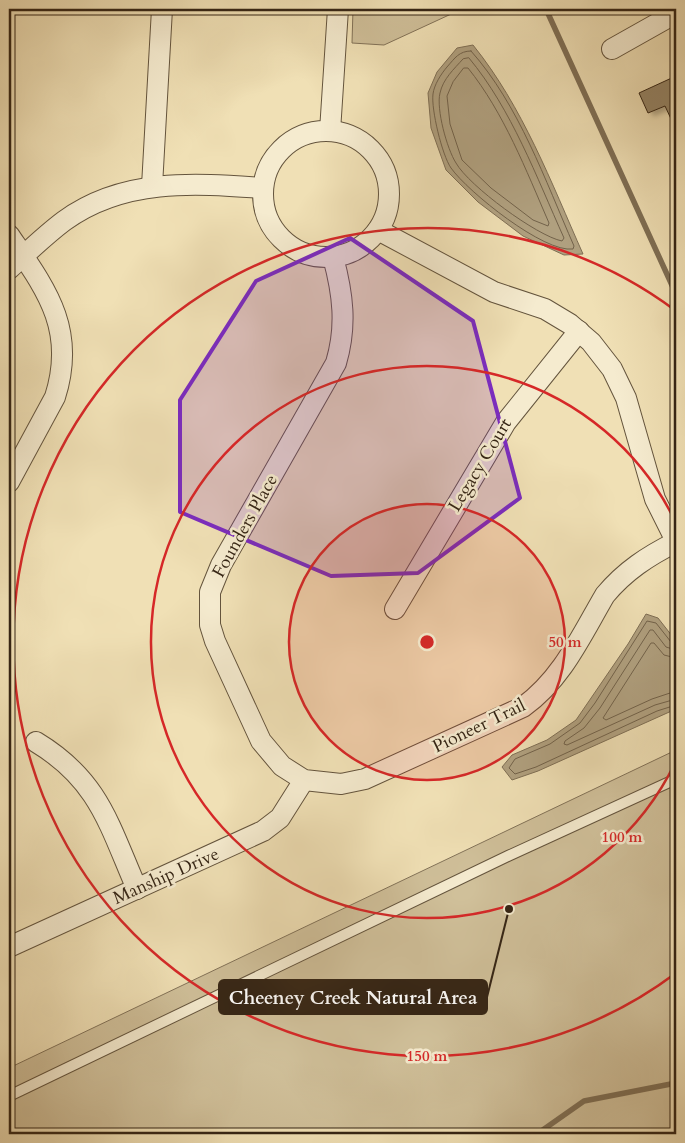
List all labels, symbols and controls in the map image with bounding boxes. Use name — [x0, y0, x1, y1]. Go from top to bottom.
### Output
street label: Legacy Court — [442, 413, 518, 516]
street label: Founders Place — [206, 470, 284, 582]
text: 50 m — [548, 632, 582, 652]
centre of rings — [418, 633, 436, 651]
street label: Pioneer Trail — [428, 693, 530, 759]
text: 100 m — [602, 827, 643, 847]
street label: Manship Drive — [109, 841, 223, 911]
callout: Cheeney Creek Natural Area — [219, 980, 487, 1014]
text: Cheeney Creek Natural Area — [229, 985, 478, 1011]
text: 150 m — [407, 1046, 448, 1066]

